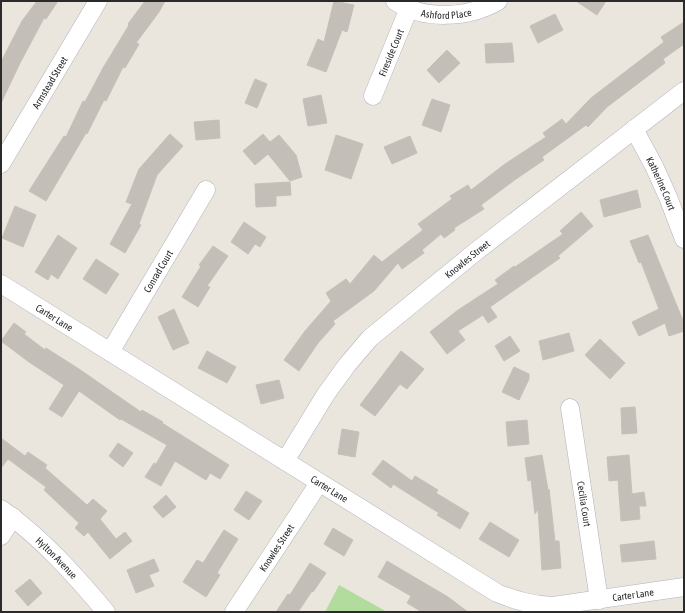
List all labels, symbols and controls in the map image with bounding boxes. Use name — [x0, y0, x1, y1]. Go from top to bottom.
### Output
street label: Ashford Place — [420, 7, 473, 21]
street label: Fireside Court — [377, 27, 406, 78]
street label: Armstead Street — [30, 54, 70, 111]
street label: Katherine Court — [644, 155, 678, 212]
street label: Knowles Street — [443, 238, 492, 281]
street label: Conrad Court — [142, 248, 175, 295]
street label: Carter Lane — [34, 302, 75, 334]
street label: Carter Lane — [309, 473, 350, 505]
street label: Cecilia Court — [575, 481, 593, 528]
street label: Knowles Street — [257, 522, 296, 574]
street label: Hylton Avenue — [33, 535, 80, 581]
street label: Carter Lane — [612, 586, 655, 603]

